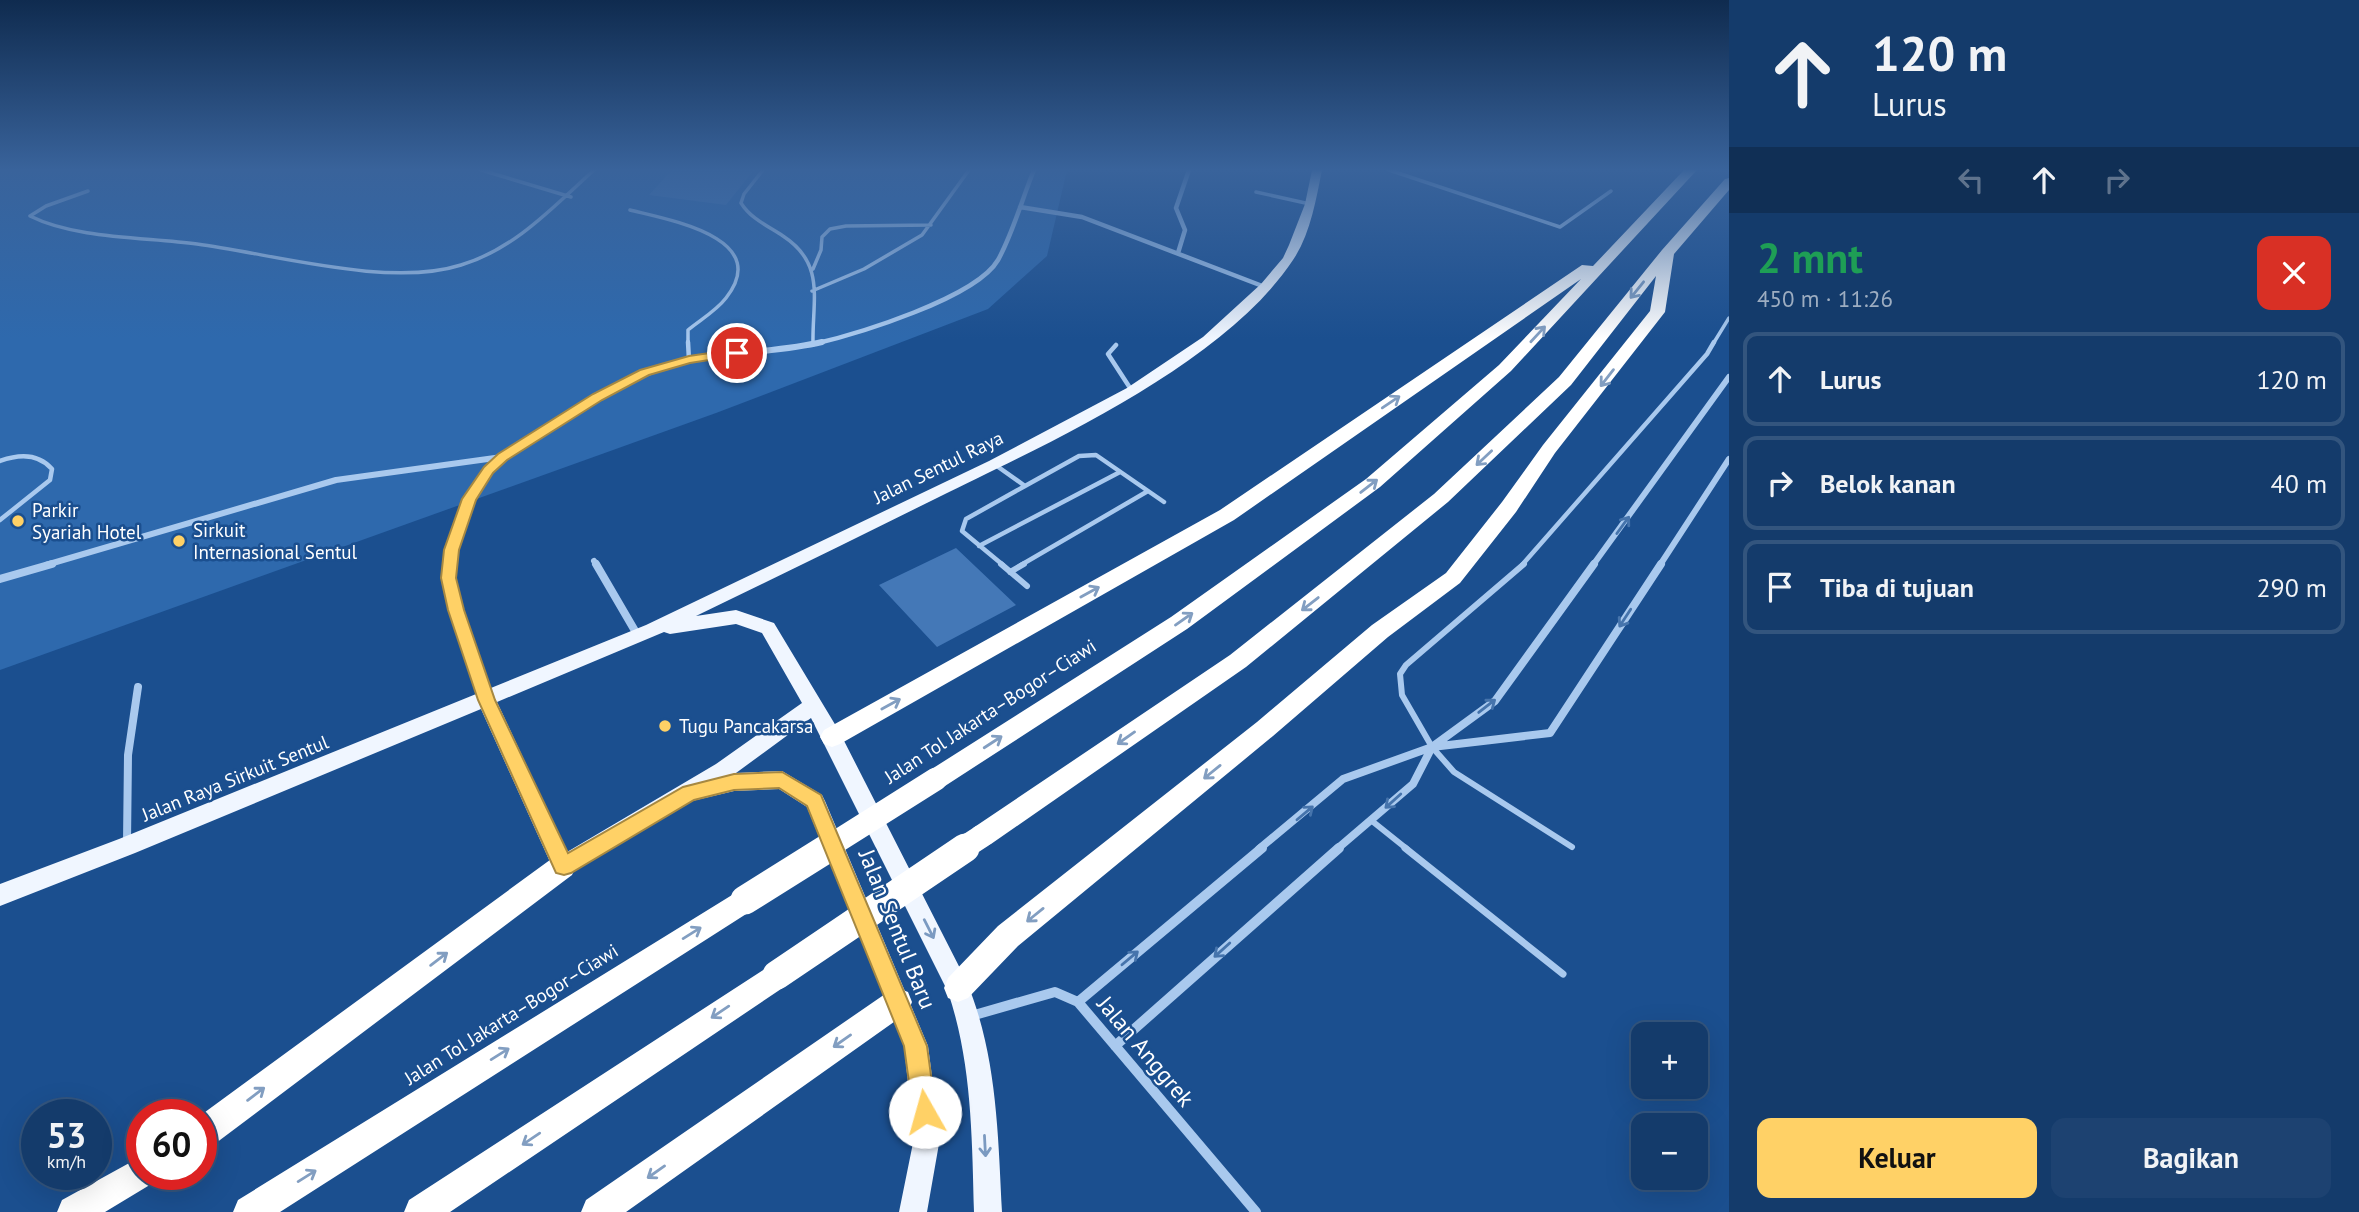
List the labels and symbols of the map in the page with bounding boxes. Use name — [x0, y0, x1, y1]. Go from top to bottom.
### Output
one-way arrow — [1630, 281, 1645, 299]
pin — [707, 323, 767, 383]
one-way arrow — [1529, 326, 1546, 343]
one-way arrow — [1600, 368, 1615, 386]
one-way arrow — [1381, 395, 1400, 409]
street label: Jalan Sentul Raya — [868, 425, 1007, 509]
one-way arrow — [1476, 449, 1493, 466]
one-way arrow — [1360, 479, 1378, 494]
place label: Parkir Syariah Hotel — [32, 498, 142, 544]
marker: Parkir Syariah Hotel — [10, 513, 26, 529]
one-way arrow — [1616, 516, 1630, 535]
place label: Sirkuit Internasional Sentul — [193, 518, 358, 564]
marker: Sirkuit Internasional Sentul — [171, 533, 187, 549]
one-way arrow — [1079, 585, 1099, 599]
one-way arrow — [1301, 597, 1320, 612]
one-way arrow — [1618, 608, 1632, 628]
one-way arrow — [1174, 612, 1193, 626]
street label: Jalan Tol Jakarta–Bogor–Ciawi — [879, 633, 1100, 789]
one-way arrow — [881, 696, 901, 710]
one-way arrow — [1478, 699, 1496, 714]
place label: Tugu Pancakarsa — [679, 714, 813, 738]
marker: Tugu Pancakarsa — [657, 718, 673, 734]
street label: Jalan Raya Sirkuit Sentul — [137, 729, 332, 827]
one-way arrow — [1117, 731, 1136, 745]
one-way arrow — [983, 735, 1002, 749]
one-way arrow — [1203, 764, 1221, 780]
one-way arrow — [1384, 793, 1402, 809]
one-way arrow — [1295, 805, 1313, 821]
street label: Jalan Sentul Baru — [852, 844, 943, 1013]
one-way arrow — [1026, 907, 1044, 922]
one-way arrow — [922, 918, 936, 939]
one-way arrow — [682, 926, 702, 940]
street label: Jalan Tol Jakarta–Bogor–Ciawi — [399, 938, 622, 1090]
one-way arrow — [1213, 942, 1231, 958]
one-way arrow — [1121, 950, 1139, 966]
one-way arrow — [429, 951, 448, 966]
street label: Jalan Anggrek — [1091, 989, 1201, 1112]
one-way arrow — [711, 1005, 730, 1020]
one-way arrow — [833, 1034, 852, 1048]
one-way arrow — [489, 1047, 509, 1061]
position arrow — [888, 1075, 962, 1149]
one-way arrow — [246, 1087, 265, 1101]
speed limit sign: 60 — [126, 1099, 217, 1190]
one-way arrow — [522, 1132, 541, 1146]
one-way arrow — [978, 1135, 991, 1158]
one-way arrow — [647, 1165, 666, 1179]
one-way arrow — [297, 1168, 317, 1182]

